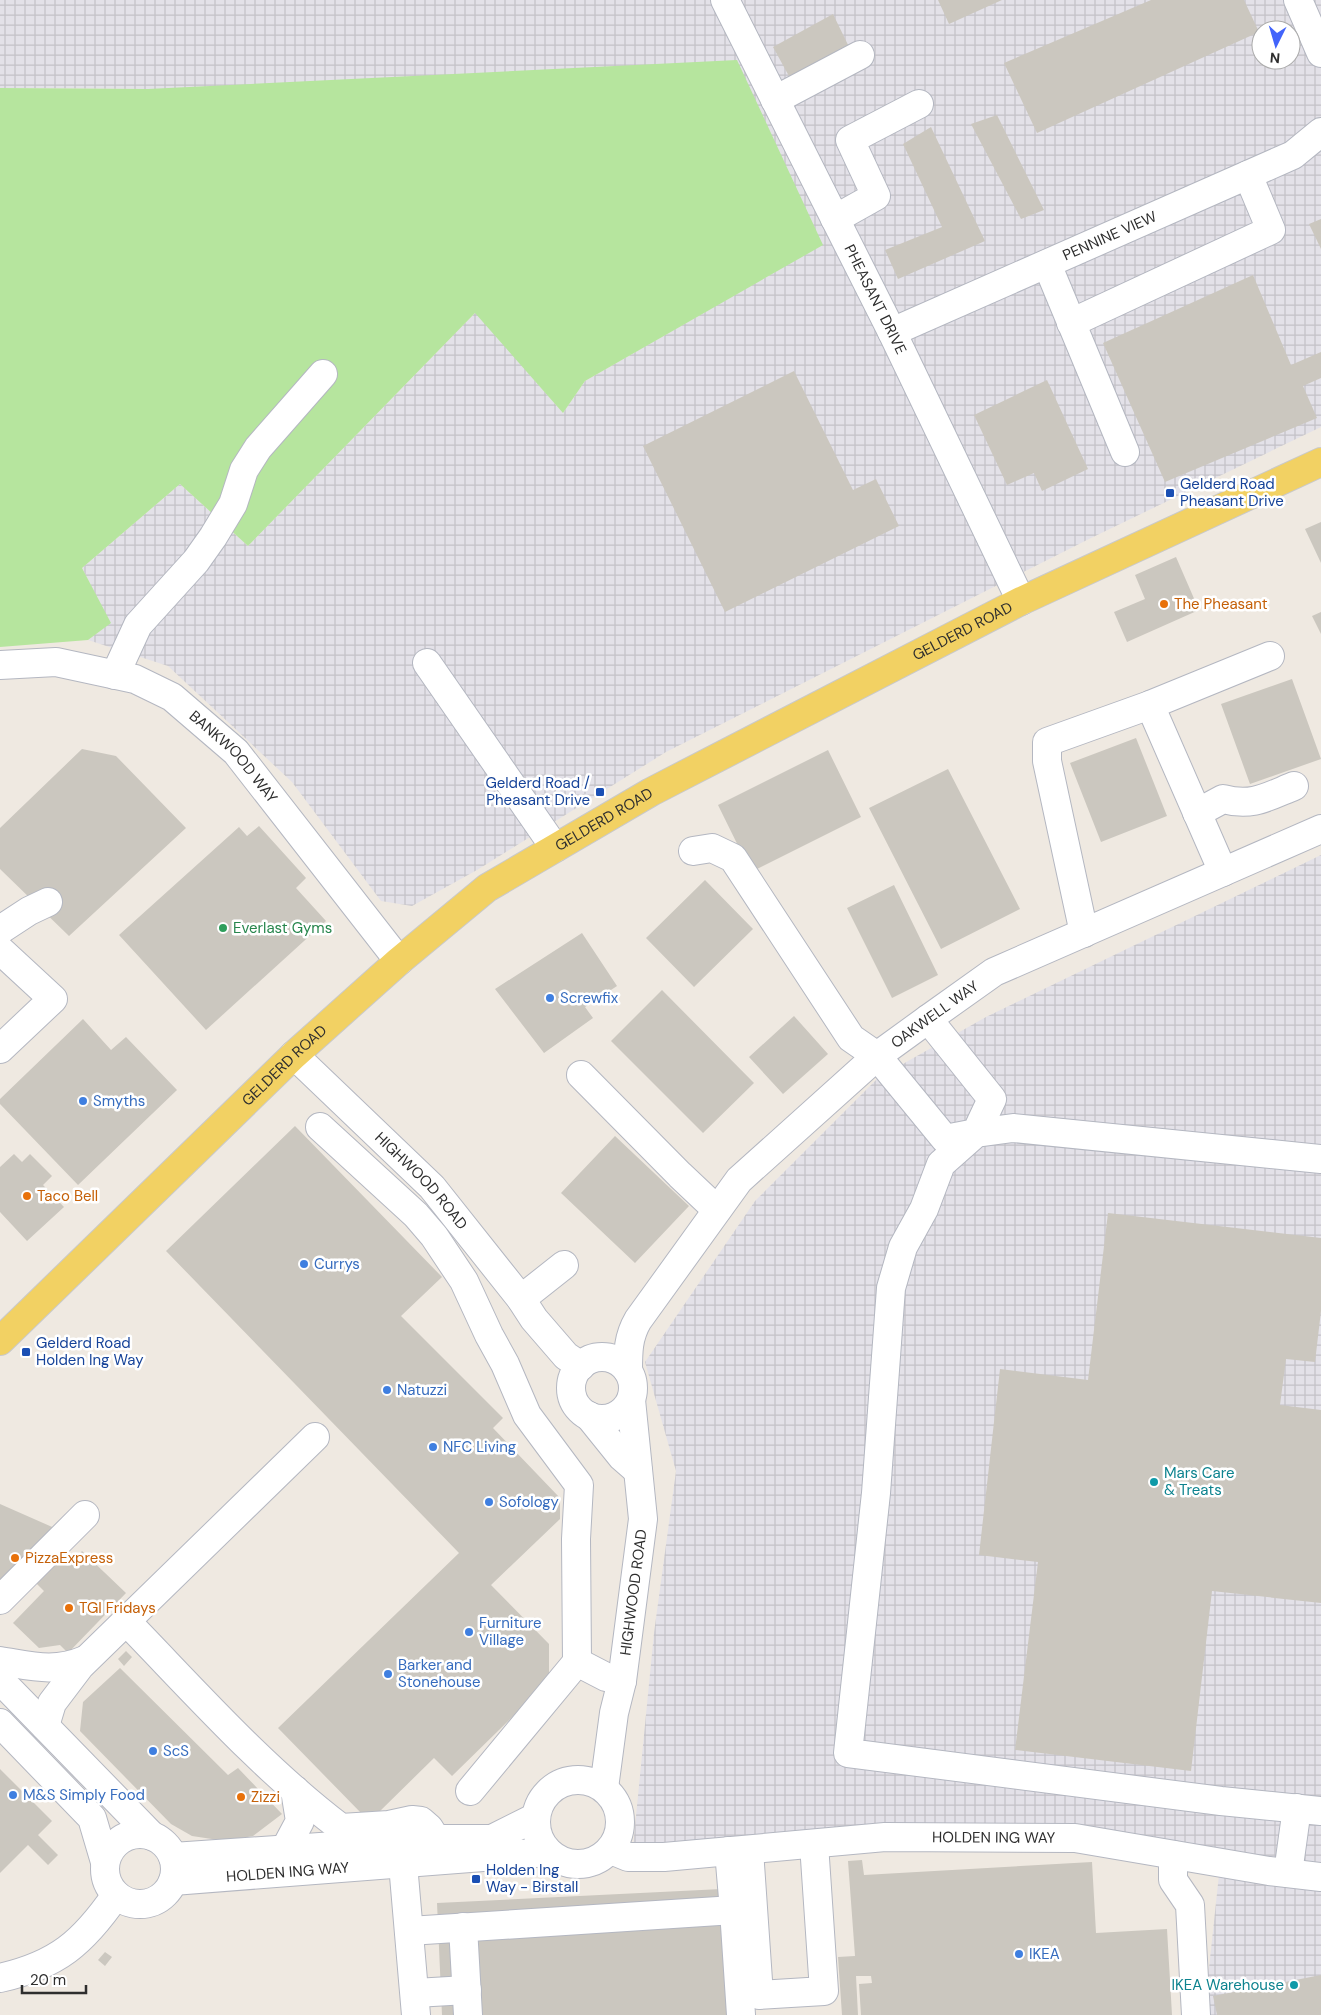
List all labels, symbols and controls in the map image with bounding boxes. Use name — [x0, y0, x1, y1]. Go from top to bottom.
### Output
north arrow — [1251, 20, 1301, 70]
text: N — [1269, 49, 1281, 67]
street label: PENNINE VIEW — [1060, 206, 1160, 265]
street label: PHEASANT DRIVE — [840, 241, 911, 357]
place label: Gelderd Road Pheasant Drive — [1180, 474, 1284, 511]
marker: Gelderd Road Pheasant Drive — [1164, 487, 1176, 499]
place label: The Pheasant — [1174, 594, 1268, 614]
street label: GELDERD ROAD — [909, 597, 1016, 665]
marker: The Pheasant — [1158, 598, 1170, 610]
street label: BANKWOOD WAY — [185, 706, 282, 807]
place label: Gelderd Road / Pheasant Drive — [485, 773, 590, 810]
street label: GELDERD ROAD — [552, 783, 656, 856]
marker: Gelderd Road / Pheasant Drive — [594, 786, 606, 798]
place label: Everlast Gyms — [233, 918, 332, 938]
marker: Everlast Gyms — [217, 922, 229, 934]
street label: OAKWELL WAY — [887, 976, 983, 1053]
place label: Screwfix — [560, 988, 619, 1008]
marker: Screwfix — [544, 992, 556, 1004]
street label: GELDERD ROAD — [237, 1020, 331, 1110]
place label: Smyths — [93, 1091, 145, 1111]
marker: Smyths — [77, 1095, 89, 1107]
street label: HIGHWOOD ROAD — [370, 1128, 472, 1234]
place label: Taco Bell — [37, 1186, 98, 1206]
marker: Taco Bell — [21, 1190, 33, 1202]
place label: Currys — [314, 1254, 360, 1274]
marker: Currys — [298, 1258, 310, 1270]
place label: Gelderd Road Holden Ing Way — [36, 1333, 144, 1370]
marker: Gelderd Road Holden Ing Way — [20, 1346, 32, 1358]
place label: Natuzzi — [397, 1380, 447, 1400]
marker: Natuzzi — [381, 1384, 393, 1396]
place label: NFC Living — [443, 1437, 516, 1457]
marker: NFC Living — [427, 1441, 439, 1453]
place label: Mars Care & Treats — [1164, 1463, 1235, 1500]
marker: Mars Care & Treats — [1148, 1476, 1160, 1488]
place label: Sofology — [499, 1492, 560, 1512]
marker: Sofology — [483, 1496, 495, 1508]
street label: HIGHWOOD ROAD — [615, 1528, 652, 1657]
place label: PizzaExpress — [25, 1548, 113, 1568]
marker: PizzaExpress — [9, 1552, 21, 1564]
place label: TGI Fridays — [79, 1598, 156, 1618]
marker: TGI Fridays — [63, 1602, 75, 1614]
place label: Furniture Village — [479, 1613, 542, 1650]
marker: Furniture Village — [463, 1626, 475, 1638]
place label: Barker and Stonehouse — [398, 1655, 481, 1692]
marker: Barker and Stonehouse — [382, 1668, 394, 1680]
place label: ScS — [163, 1741, 189, 1761]
marker: ScS — [147, 1745, 159, 1757]
place label: M&S Simply Food — [23, 1785, 145, 1805]
place label: Zizzi — [251, 1787, 280, 1807]
marker: M&S Simply Food — [7, 1789, 19, 1801]
marker: Zizzi — [235, 1791, 247, 1803]
street label: HOLDEN ING WAY — [932, 1827, 1056, 1848]
street label: HOLDEN ING WAY — [225, 1857, 350, 1887]
place label: Holden Ing Way - Birstall — [486, 1860, 578, 1897]
marker: Holden Ing Way - Birstall — [470, 1873, 482, 1885]
place label: IKEA — [1029, 1944, 1060, 1964]
marker: IKEA — [1013, 1948, 1025, 1960]
scale bar — [22, 1962, 86, 1994]
text: 20 m — [30, 1970, 66, 1990]
place label: IKEA Warehouse — [1171, 1975, 1284, 1995]
marker: IKEA Warehouse — [1288, 1979, 1300, 1991]

